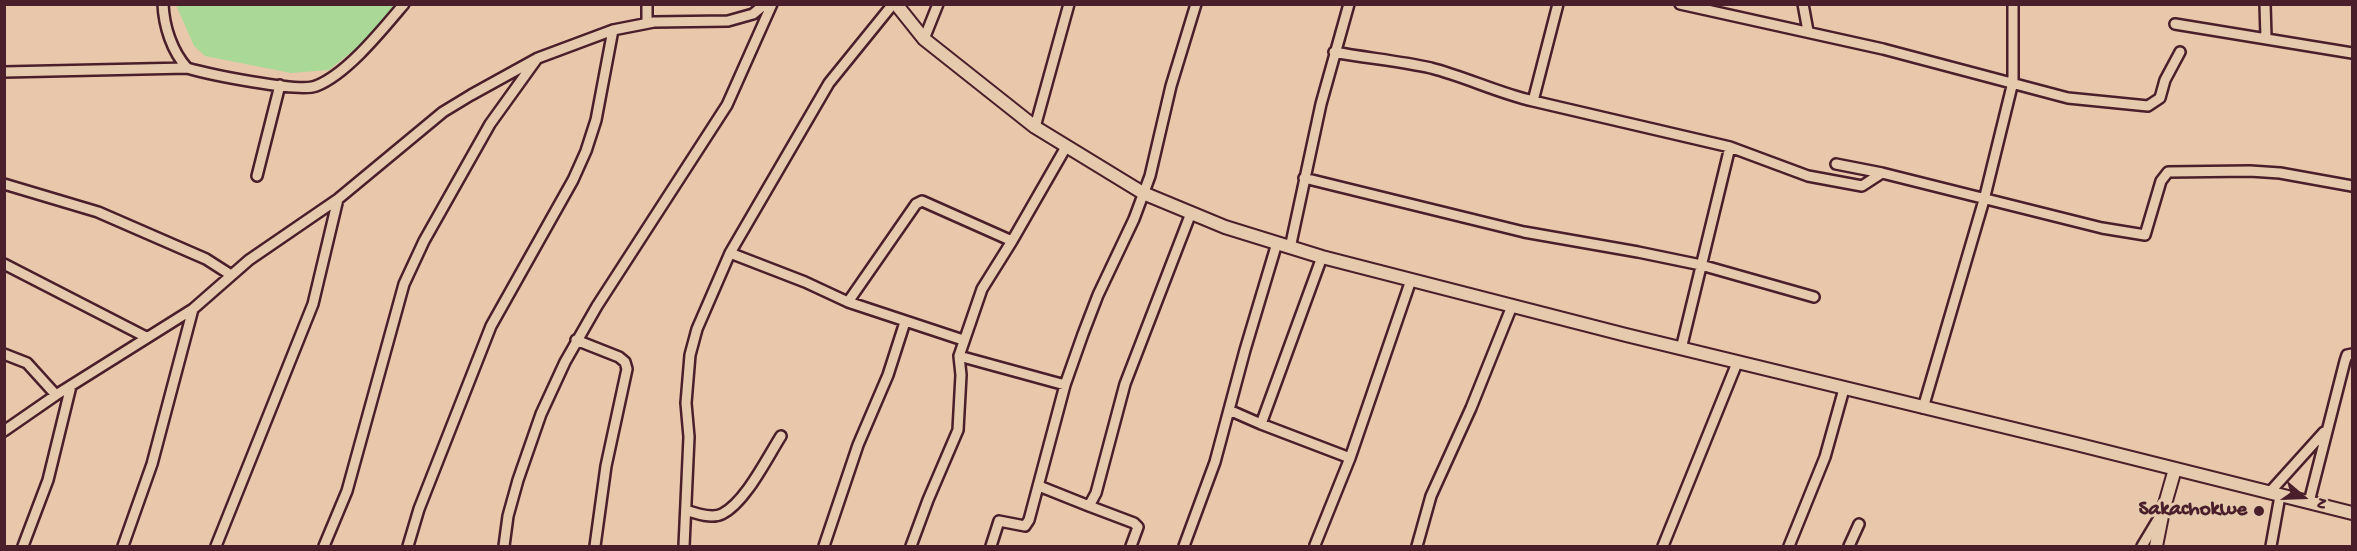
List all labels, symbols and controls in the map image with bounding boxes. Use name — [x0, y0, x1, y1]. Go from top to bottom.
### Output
north arrow — [2273, 467, 2333, 527]
text: N — [2310, 495, 2331, 511]
place label: Sakachokwe — [2139, 498, 2247, 524]
marker: Sakachokwe — [2252, 504, 2266, 518]

